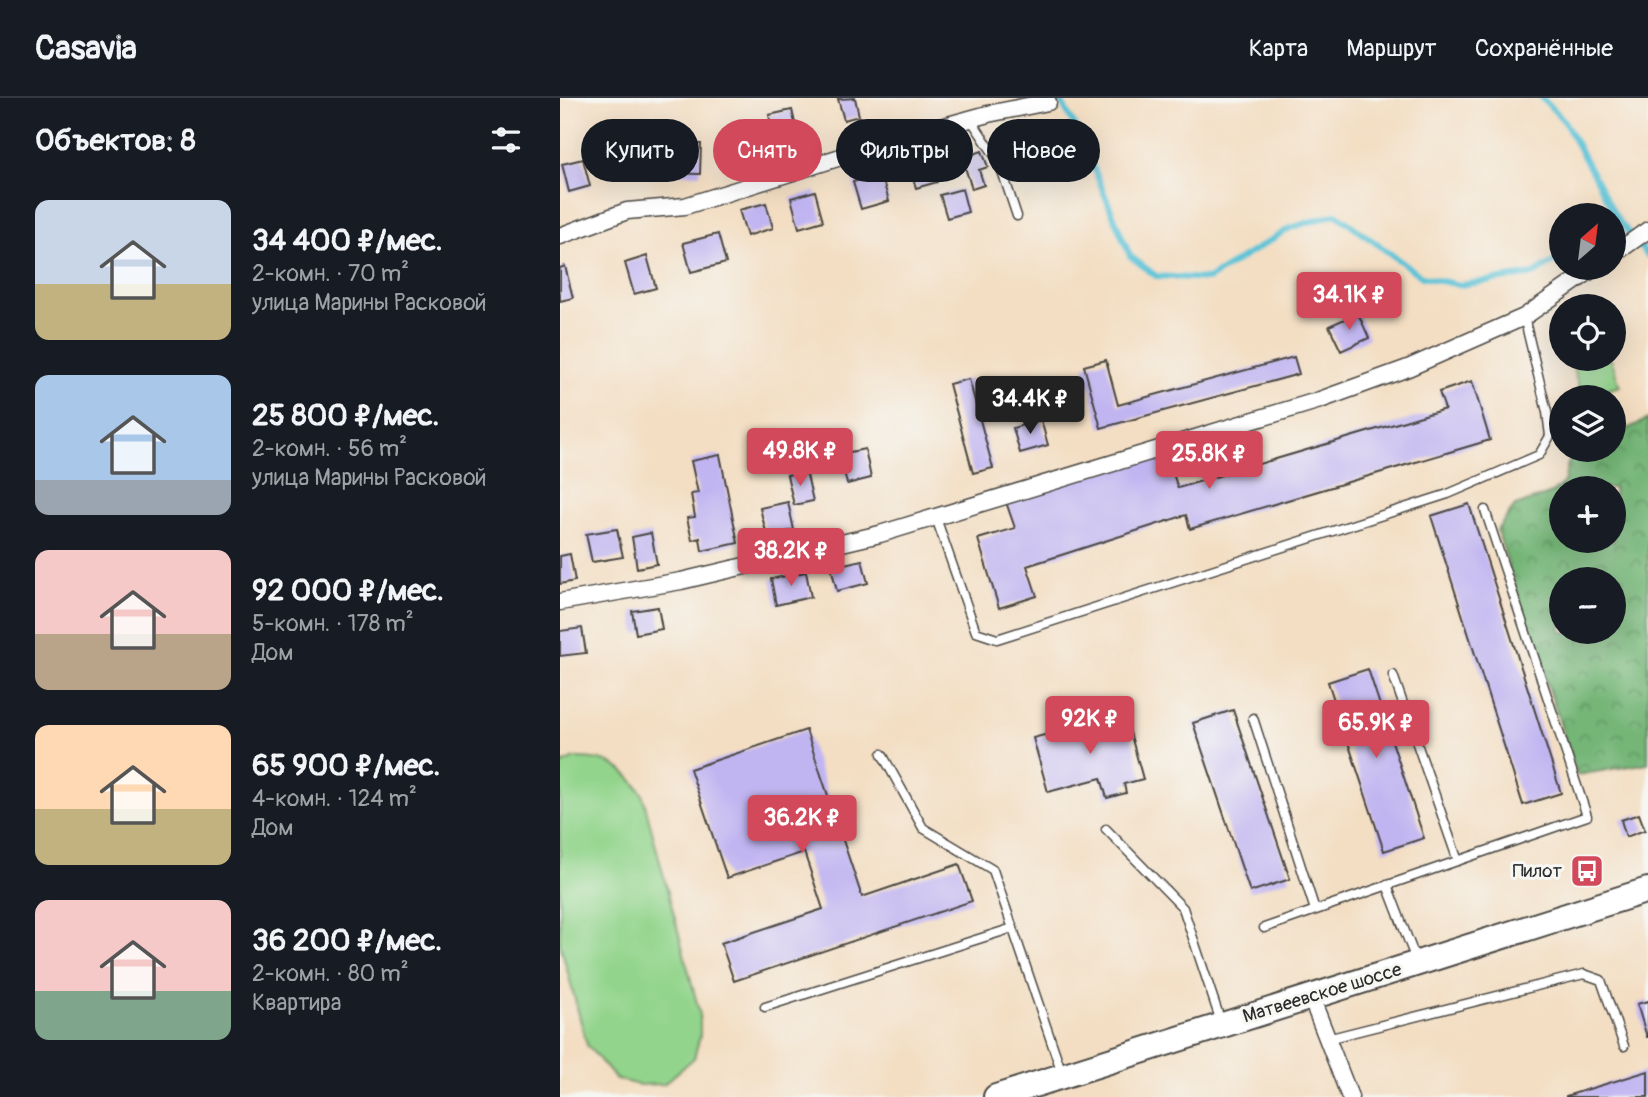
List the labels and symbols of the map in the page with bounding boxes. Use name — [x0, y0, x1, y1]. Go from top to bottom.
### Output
north arrow — [1549, 203, 1626, 280]
pin: 34.1K ₽ — [1284, 272, 1414, 332]
pin: 34.4K ₽ — [965, 376, 1095, 436]
pin: 49.8K ₽ — [735, 428, 865, 488]
pin: 25.8K ₽ — [1144, 432, 1274, 491]
pin: 38.2K ₽ — [726, 528, 856, 588]
pin: 92K ₽ — [1041, 696, 1139, 756]
pin: 65.9K ₽ — [1311, 700, 1441, 760]
pin: 36.2K ₽ — [737, 796, 867, 855]
bus stop icon: Пилот — [1568, 852, 1606, 890]
place label: Пилот — [1512, 859, 1562, 883]
street label: Матвеевское шоссе — [1240, 957, 1405, 1029]

